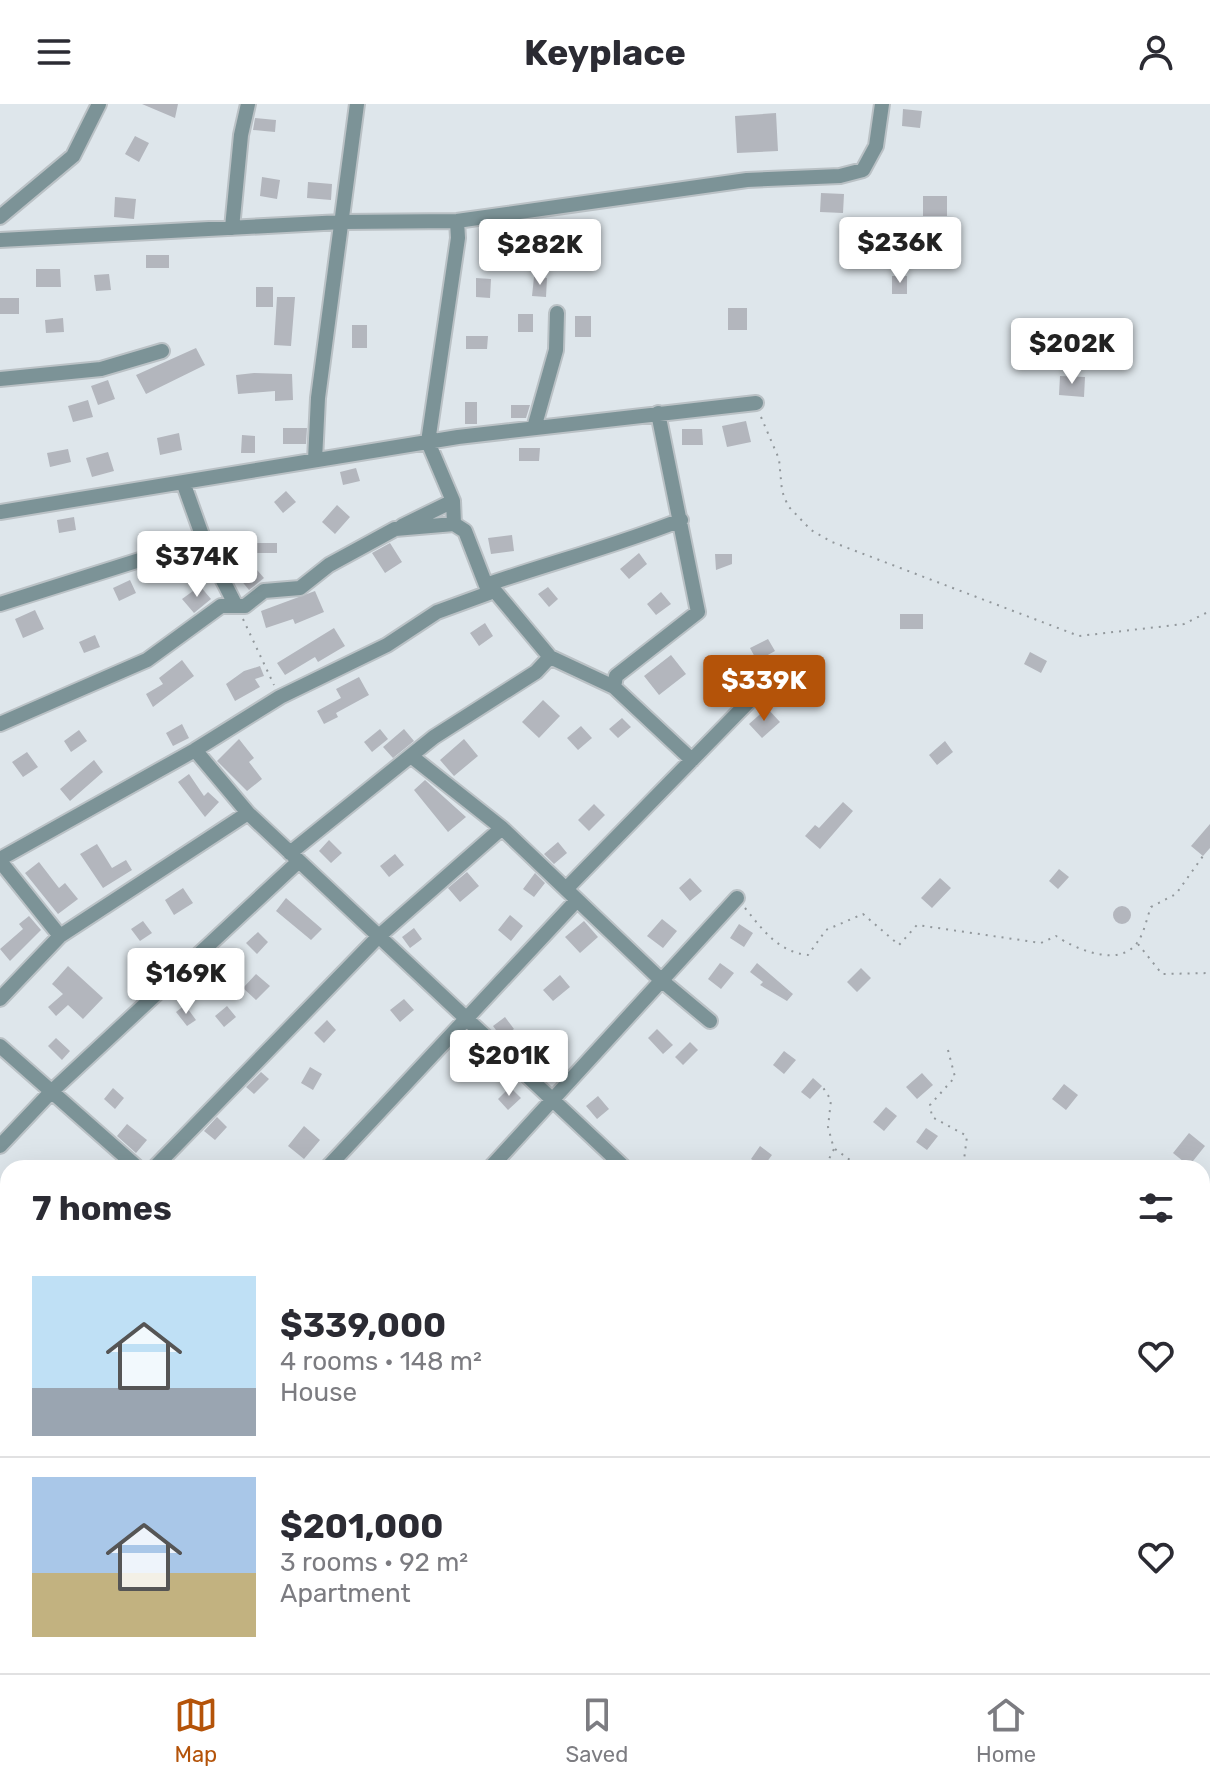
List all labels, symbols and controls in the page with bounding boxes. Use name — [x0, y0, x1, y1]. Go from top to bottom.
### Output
icon: menu — [32, 30, 76, 74]
icon: person — [1134, 30, 1178, 74]
text: Keyplace — [524, 31, 686, 74]
pin: $236K — [844, 217, 956, 285]
pin: $282K — [484, 219, 596, 287]
text: $236K — [857, 227, 943, 258]
text: $282K — [497, 229, 583, 260]
pin: $202K — [1016, 318, 1128, 386]
text: $202K — [1029, 328, 1115, 359]
pin: $374K — [141, 531, 253, 599]
text: $374K — [155, 541, 239, 572]
pin: $339K — [708, 655, 820, 723]
text: $339K — [721, 665, 807, 696]
pin: $169K — [130, 948, 242, 1016]
text: $169K — [145, 958, 227, 989]
pin: $201K — [453, 1030, 565, 1098]
text: $201K — [468, 1040, 550, 1071]
icon: filters — [1134, 1186, 1178, 1230]
text: 7 homes — [32, 1188, 172, 1229]
text: $339,000 — [280, 1305, 446, 1346]
icon: home — [96, 1308, 192, 1404]
icon: heart — [1134, 1334, 1178, 1378]
text: 4 rooms · 148 m² — [280, 1346, 482, 1377]
text: House — [280, 1377, 357, 1408]
text: $201,000 — [280, 1506, 443, 1547]
icon: home — [96, 1509, 192, 1605]
icon: heart — [1134, 1535, 1178, 1579]
text: 3 rooms · 92 m² — [280, 1547, 468, 1578]
text: Apartment — [280, 1578, 411, 1609]
tab: Map — [174, 1693, 218, 1768]
tab: Saved — [565, 1693, 628, 1768]
tab: Home — [976, 1693, 1036, 1768]

